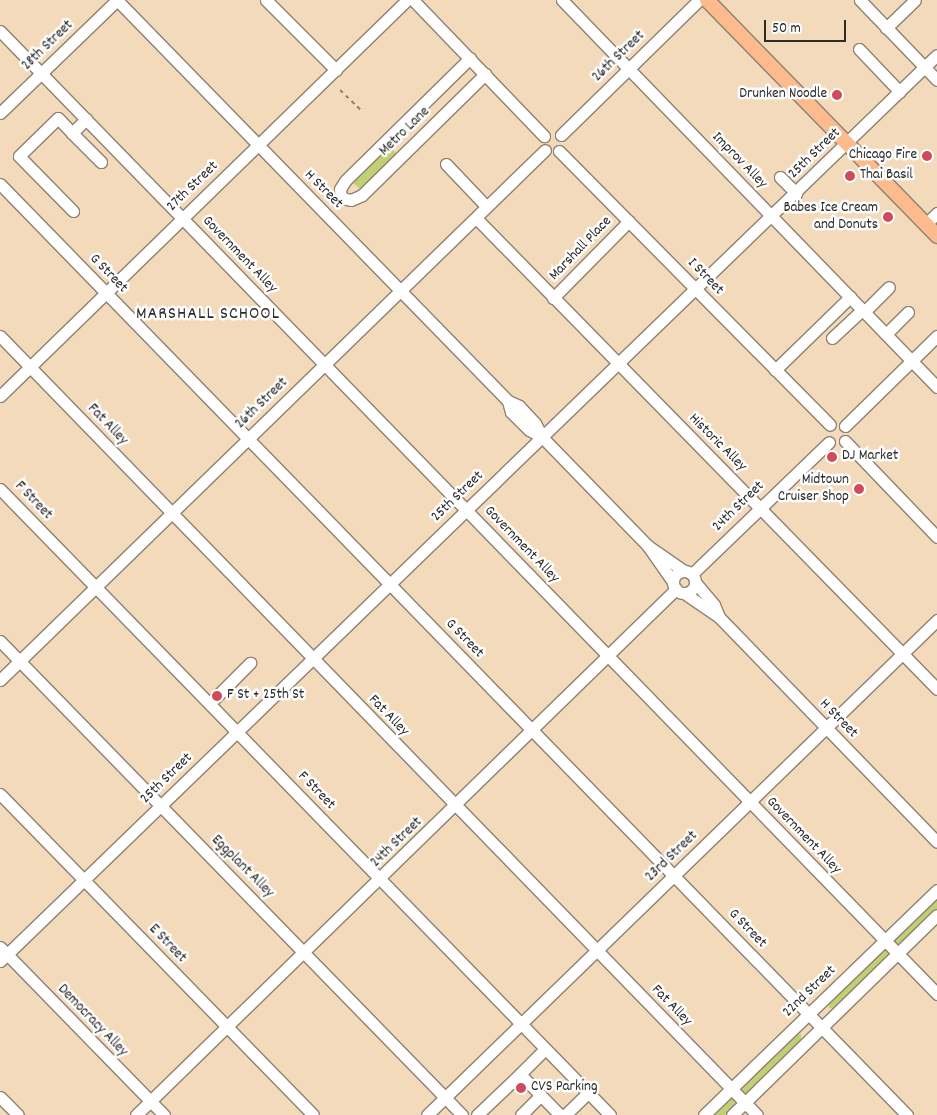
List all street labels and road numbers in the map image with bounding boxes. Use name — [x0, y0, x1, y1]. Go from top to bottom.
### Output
street label: 28th Street — [18, 17, 78, 75]
street label: 26th Street — [589, 28, 649, 86]
street label: Metro Lane — [376, 104, 434, 160]
street label: 25th Street — [785, 125, 845, 183]
street label: Improv Alley — [708, 129, 770, 193]
street label: 27th Street — [164, 158, 222, 216]
street label: H Street — [300, 167, 346, 213]
street label: Government Alley — [198, 213, 280, 297]
street label: Marshall Place — [546, 213, 616, 285]
street label: G Street — [85, 251, 131, 297]
street label: I Street — [683, 255, 727, 299]
street label: 26th Street — [232, 375, 292, 433]
street label: Fat Alley — [83, 401, 131, 449]
street label: Historic Alley — [684, 410, 750, 476]
street label: 25th Street — [428, 468, 488, 526]
street label: F Street — [10, 478, 56, 524]
street label: 24th Street — [709, 478, 769, 536]
street label: Government Alley — [480, 503, 562, 587]
street label: G Street — [441, 616, 487, 662]
street label: Fat Alley — [364, 692, 412, 740]
street label: H Street — [815, 696, 861, 742]
street label: 25th Street — [137, 750, 197, 808]
street label: F Street — [293, 768, 339, 814]
street label: Government Alley — [762, 794, 844, 878]
street label: 24th Street — [367, 814, 427, 872]
street label: 23rd Street — [642, 828, 702, 886]
street label: Eggplant Alley — [207, 832, 277, 902]
street label: G Street — [724, 906, 770, 952]
street label: E Street — [144, 921, 190, 967]
street label: 22nd Street — [780, 962, 840, 1022]
street label: Democracy Alley — [53, 981, 131, 1061]
street label: Fat Alley — [647, 982, 695, 1030]

